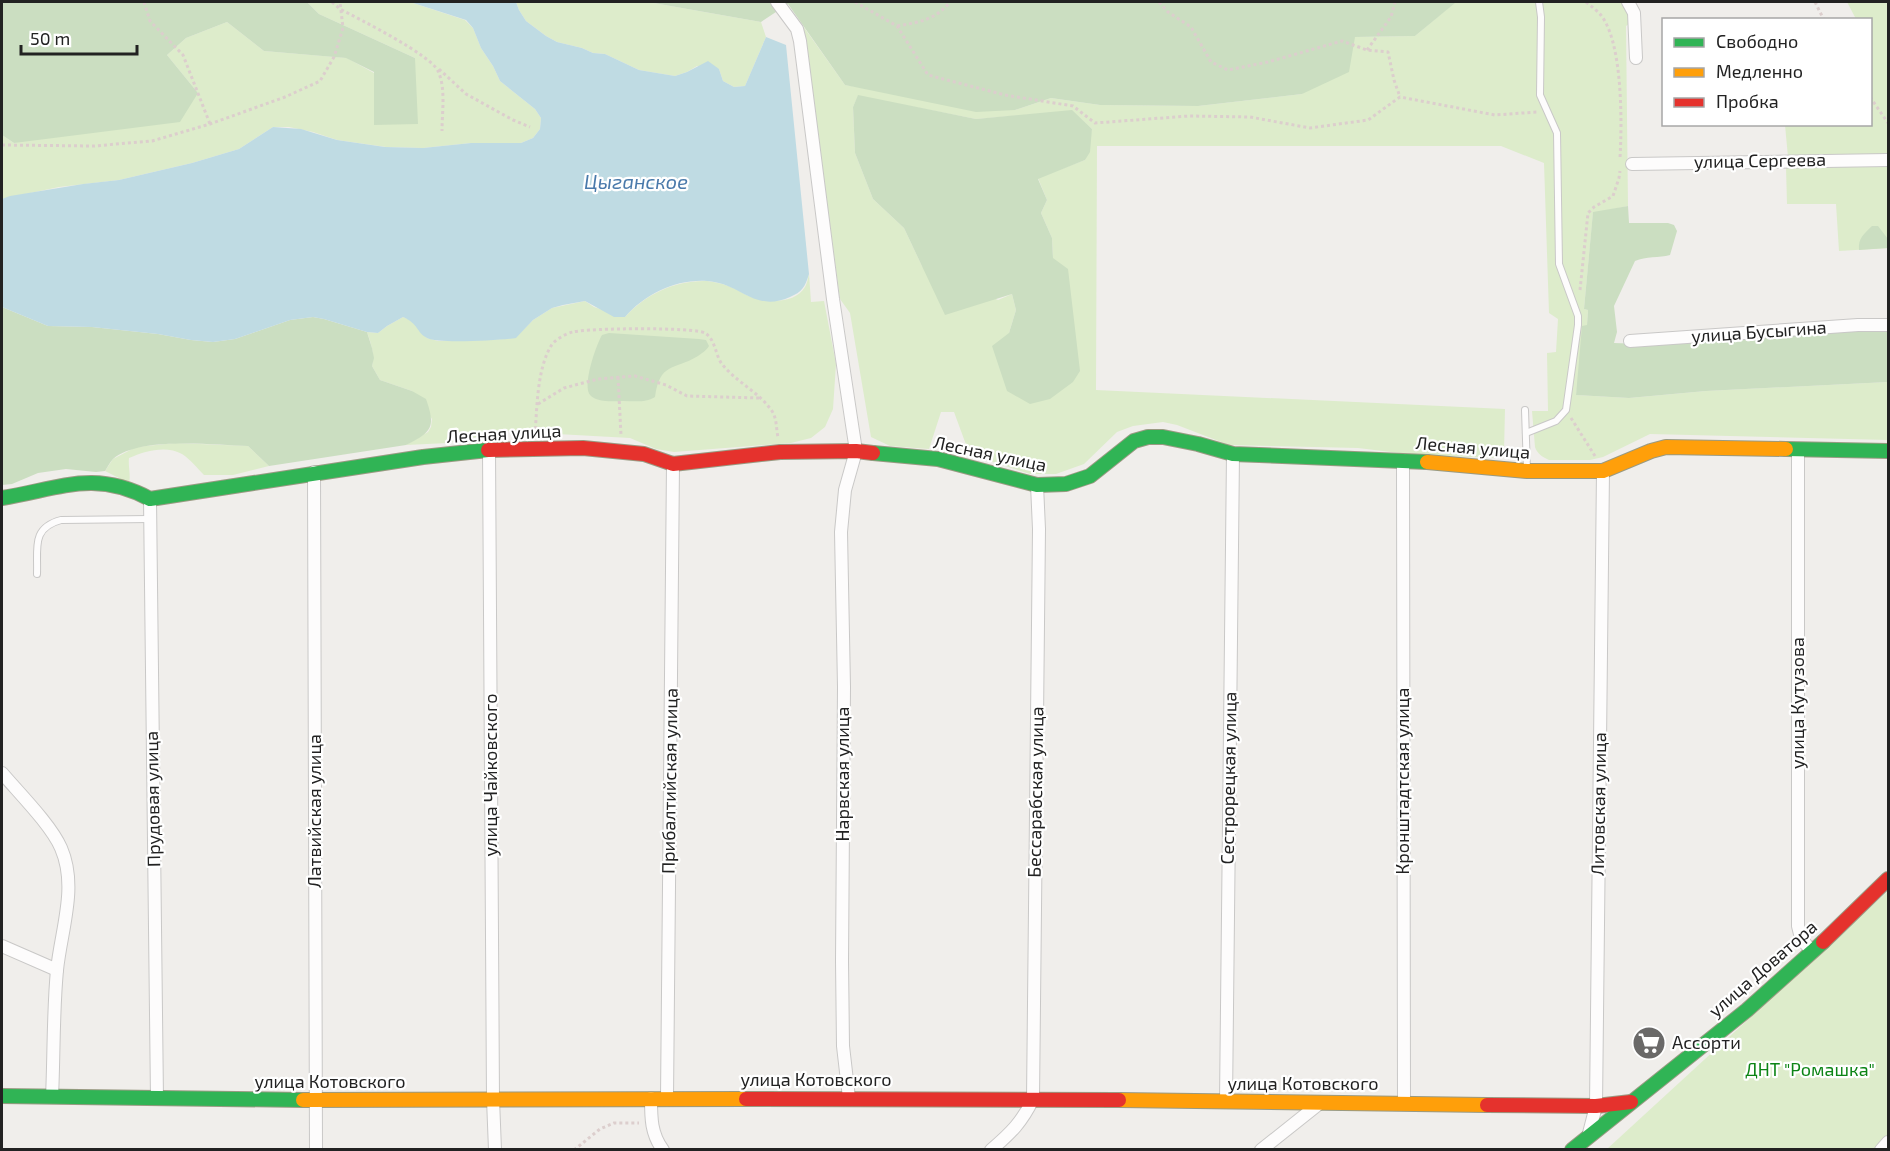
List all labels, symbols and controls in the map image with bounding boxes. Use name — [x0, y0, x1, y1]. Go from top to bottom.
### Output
scale bar — [21, 18, 136, 56]
legend — [1662, 18, 1872, 126]
text: 50 m — [30, 27, 70, 49]
text: Свободно — [1716, 30, 1798, 52]
text: Медленно — [1716, 60, 1803, 82]
text: Пробка — [1716, 90, 1779, 112]
street label: улица Сергеева — [1694, 148, 1826, 172]
water label: Цыганское — [584, 169, 688, 193]
street label: улица Бусыгина — [1691, 315, 1827, 347]
street label: Лесная улица — [446, 419, 562, 447]
street label: Лесная улица — [932, 430, 1049, 476]
street label: Лесная улица — [1415, 431, 1531, 463]
street label: улица Кутузова — [1786, 637, 1808, 769]
street label: Прибалтийская улица — [656, 688, 682, 874]
street label: Кронштадтская улица — [1391, 688, 1413, 874]
street label: Сестрорецкая улица — [1215, 691, 1241, 865]
street label: улица Чайковского — [479, 694, 501, 857]
street label: Бессарабская улица — [1023, 706, 1047, 878]
street label: Нарвская улица — [831, 707, 853, 841]
street label: Прудовая улица — [140, 731, 164, 867]
street label: Литовская улица — [1586, 732, 1610, 876]
street label: Латвийская улица — [303, 734, 325, 888]
street label: улица Доватора — [1704, 915, 1821, 1021]
supermarket icon: Ассорти — [1631, 1025, 1667, 1061]
place label: Ассорти — [1672, 1031, 1741, 1053]
park label: ДНТ "Ромашка" — [1745, 1058, 1875, 1080]
street label: улица Котовского — [740, 1068, 892, 1090]
street label: улица Котовского — [254, 1070, 406, 1092]
street label: улица Котовского — [1227, 1072, 1379, 1094]

